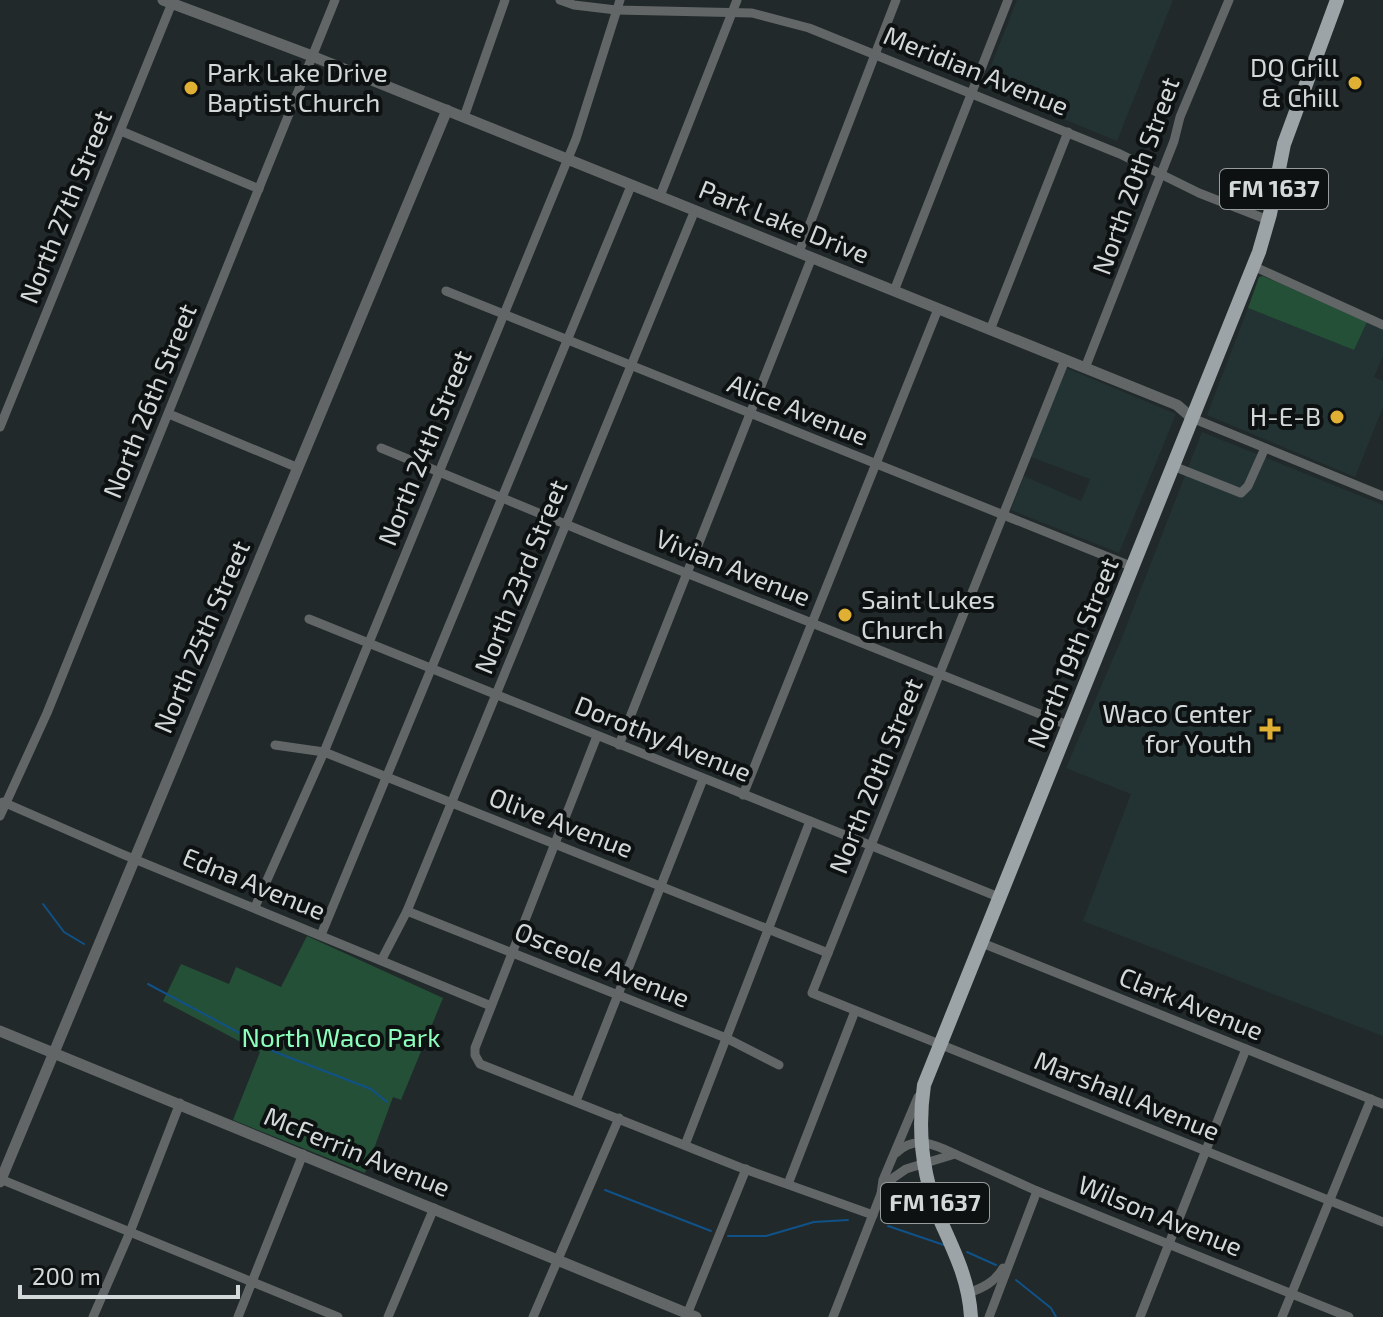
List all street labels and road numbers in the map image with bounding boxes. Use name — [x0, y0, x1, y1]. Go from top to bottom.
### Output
street label: Meridian Avenue — [880, 18, 1074, 121]
street label: North 20th Street — [1085, 73, 1185, 278]
street label: North 27th Street — [12, 105, 117, 307]
road number: FM 1637 — [1220, 169, 1328, 209]
street label: Park Lake Drive — [695, 172, 874, 269]
street label: North 26th Street — [95, 299, 202, 502]
street label: North 24th Street — [370, 345, 477, 550]
street label: Alice Avenue — [724, 366, 874, 451]
street label: North 23rd Street — [467, 475, 573, 678]
street label: Vivian Avenue — [652, 521, 815, 612]
street label: North 25th Street — [146, 535, 255, 737]
street label: North 19th Street — [1019, 553, 1124, 752]
street label: North 20th Street — [821, 673, 928, 878]
street label: Dorothy Avenue — [571, 688, 756, 787]
street label: Olive Avenue — [485, 780, 638, 863]
street label: Edna Avenue — [179, 840, 330, 925]
street label: Osceole Avenue — [511, 914, 695, 1013]
street label: Clark Avenue — [1115, 960, 1268, 1046]
street label: Marshall Avenue — [1030, 1043, 1225, 1146]
street label: McFerrin Avenue — [260, 1099, 455, 1202]
street label: Wilson Avenue — [1074, 1168, 1247, 1262]
road number: FM 1637 — [881, 1183, 989, 1223]

